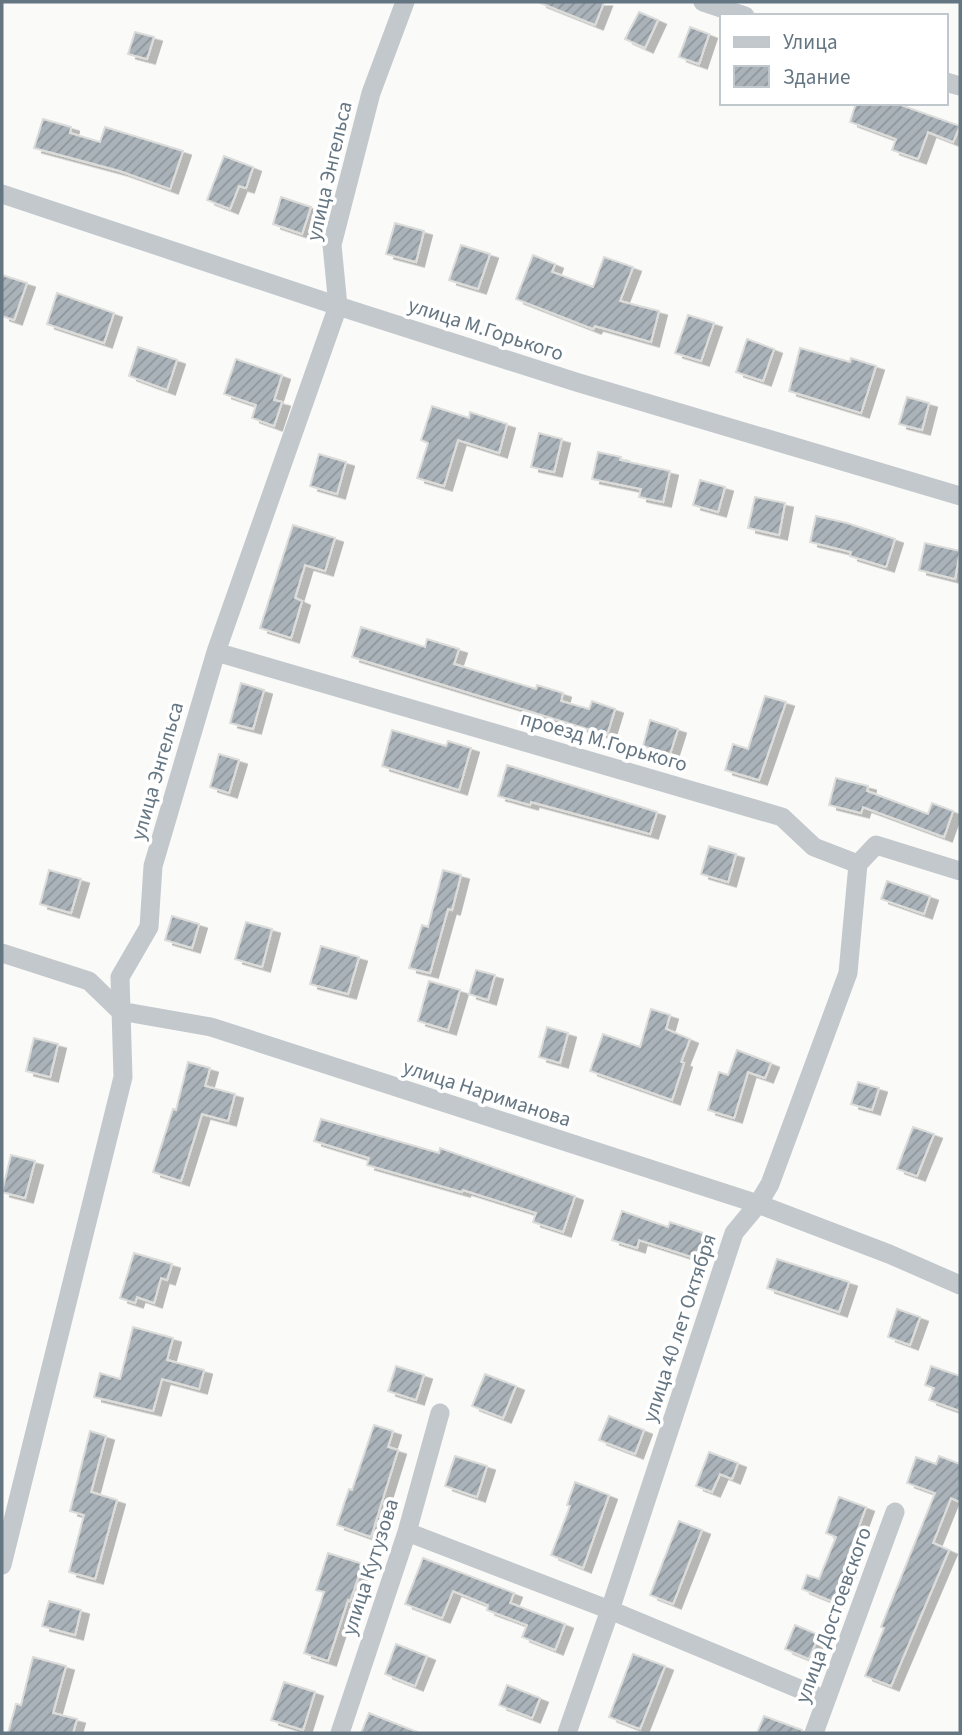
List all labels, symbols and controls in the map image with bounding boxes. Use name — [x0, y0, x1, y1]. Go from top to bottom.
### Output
legend — [720, 14, 948, 105]
text: Улица — [783, 27, 838, 57]
text: Здание — [783, 62, 851, 92]
street label: улица Энгельса — [298, 98, 360, 244]
street label: улица М.Горького — [404, 290, 568, 368]
street label: улица Энгельса — [123, 698, 191, 844]
street label: проезд М.Горького — [517, 703, 691, 779]
street label: улица Нариманова — [399, 1052, 575, 1134]
street label: улица 40 лет Октября — [634, 1230, 724, 1426]
street label: улица Кутузова — [334, 1495, 406, 1639]
street label: улица Достоевского — [787, 1523, 879, 1707]

